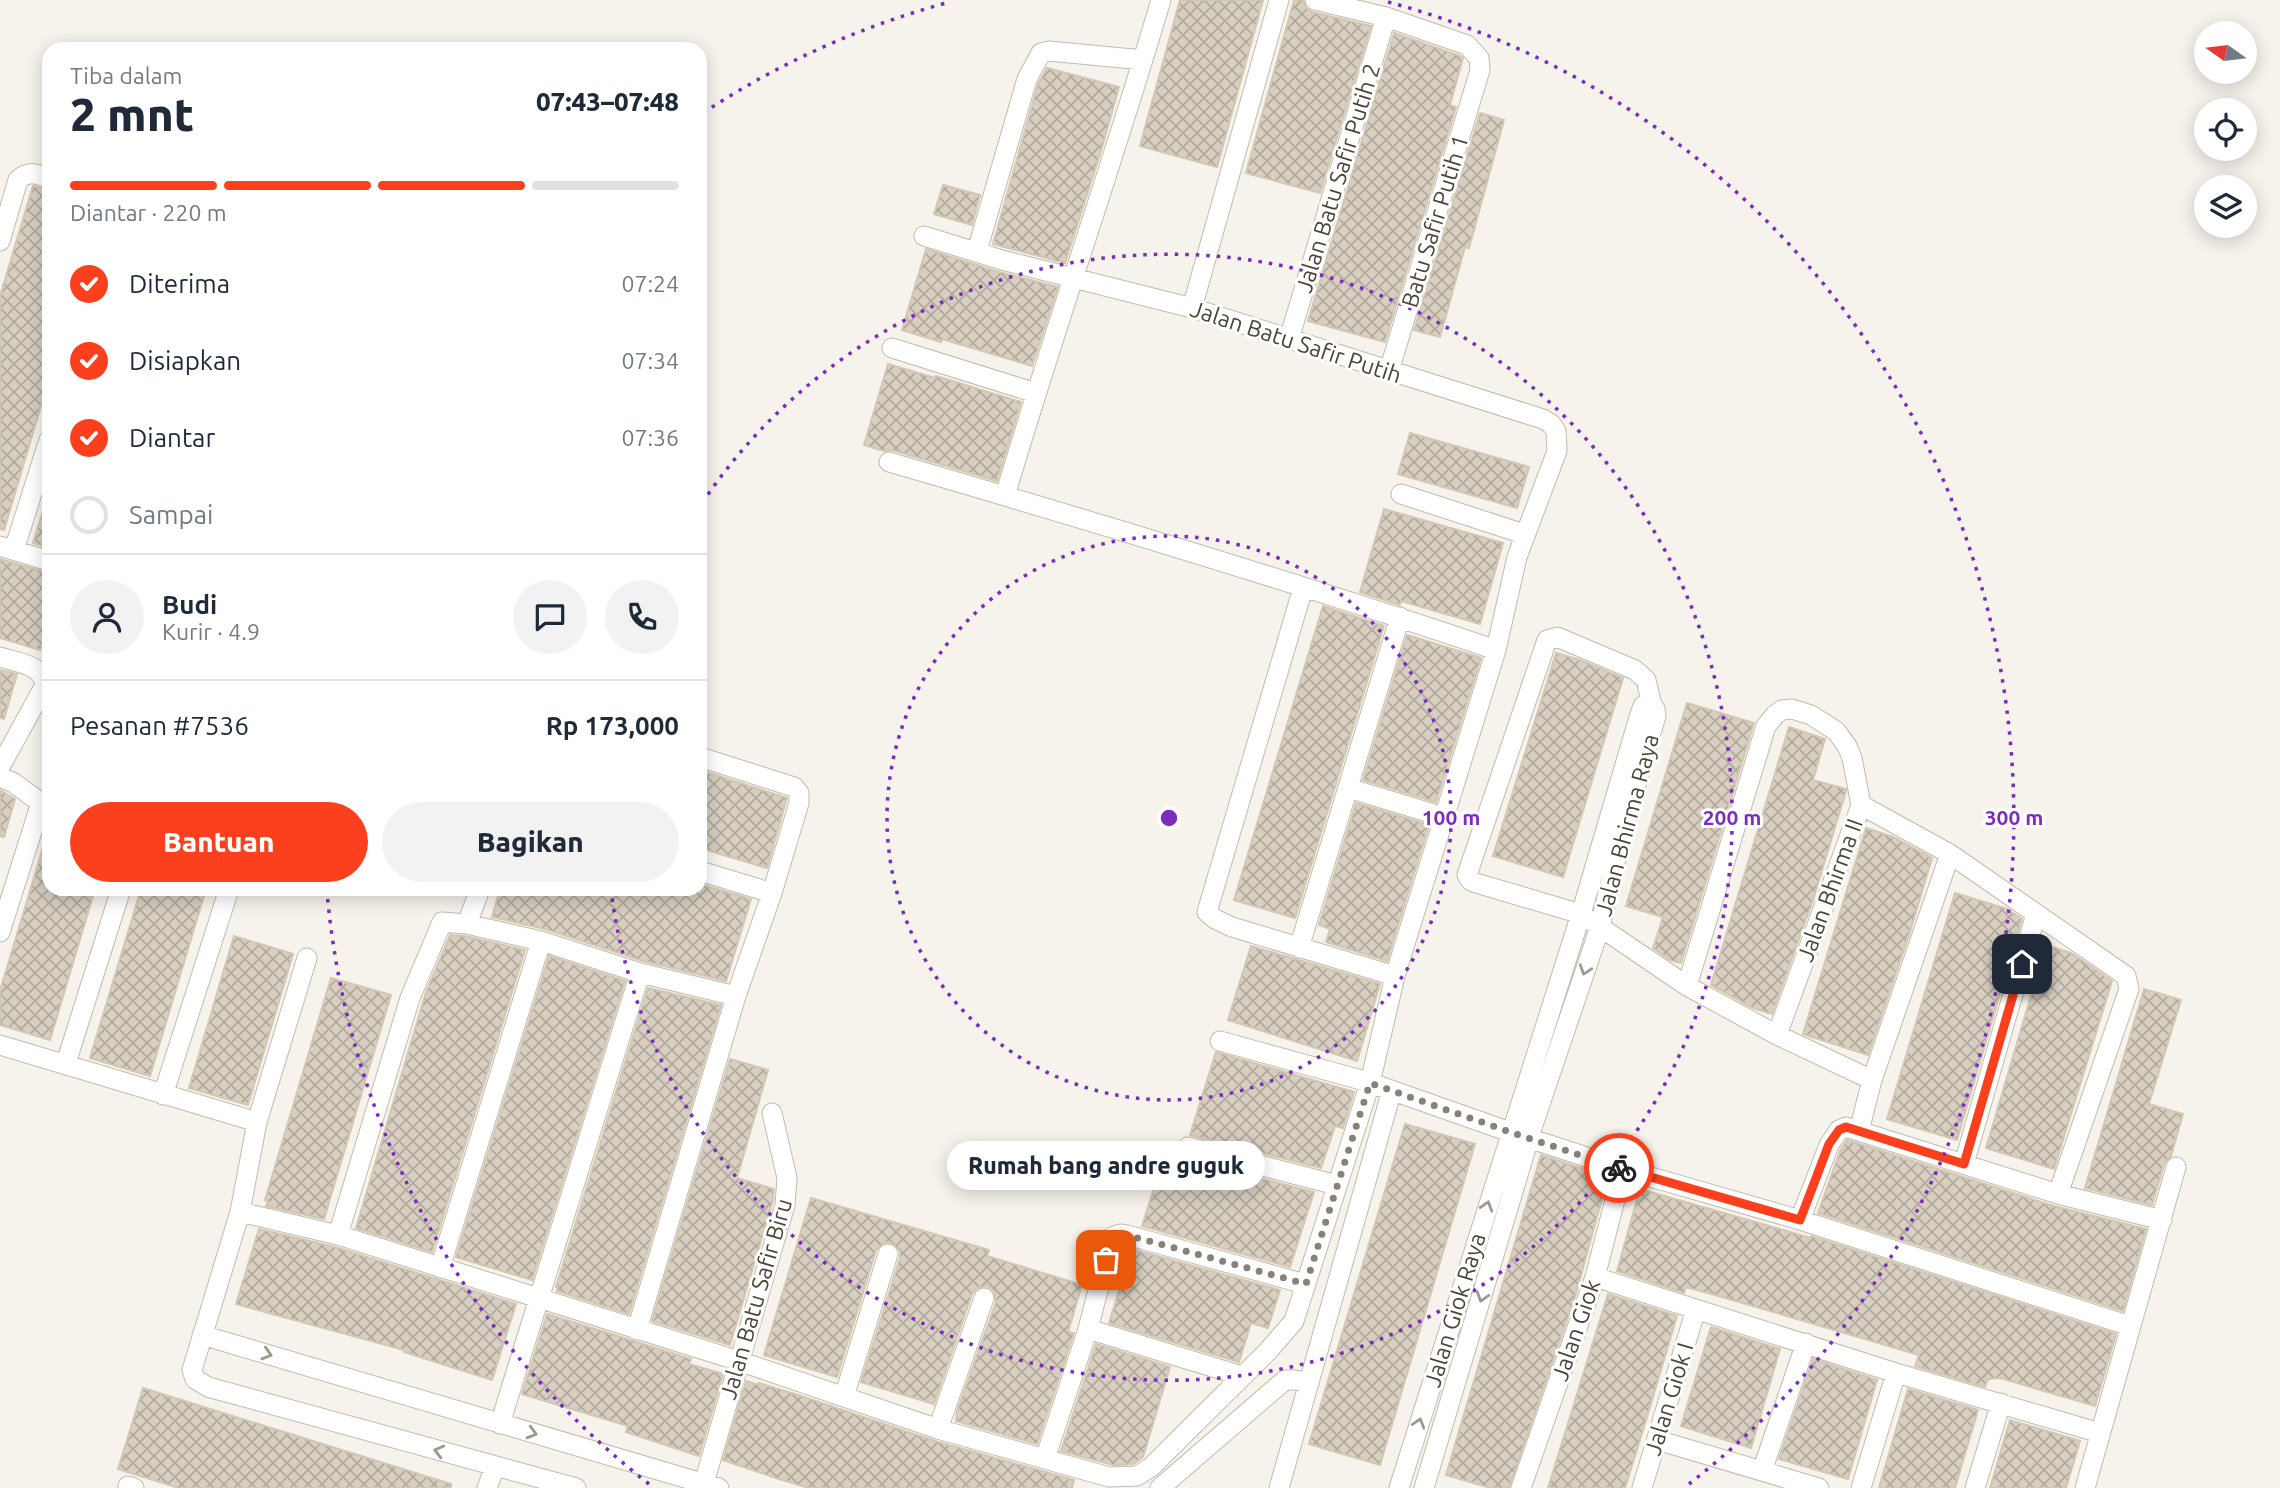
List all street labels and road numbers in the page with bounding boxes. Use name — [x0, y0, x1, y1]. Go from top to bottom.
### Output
street label: Jalan Batu Safir Putih 2 — [1291, 60, 1384, 296]
street label: Batu Safir Putih 1 — [1396, 132, 1473, 310]
street label: Jalan Batu Safir Putih — [1188, 296, 1405, 387]
street label: Jalan Bhirma Raya — [1590, 731, 1663, 919]
street label: Jalan Bhirma II — [1792, 815, 1867, 965]
street label: Jalan Batu Safir Biru — [715, 1196, 796, 1402]
street label: Jalan Giok Raya — [1419, 1230, 1490, 1390]
street label: Jalan Giok — [1547, 1276, 1605, 1384]
street label: Jalan Giok I — [1640, 1339, 1698, 1458]

